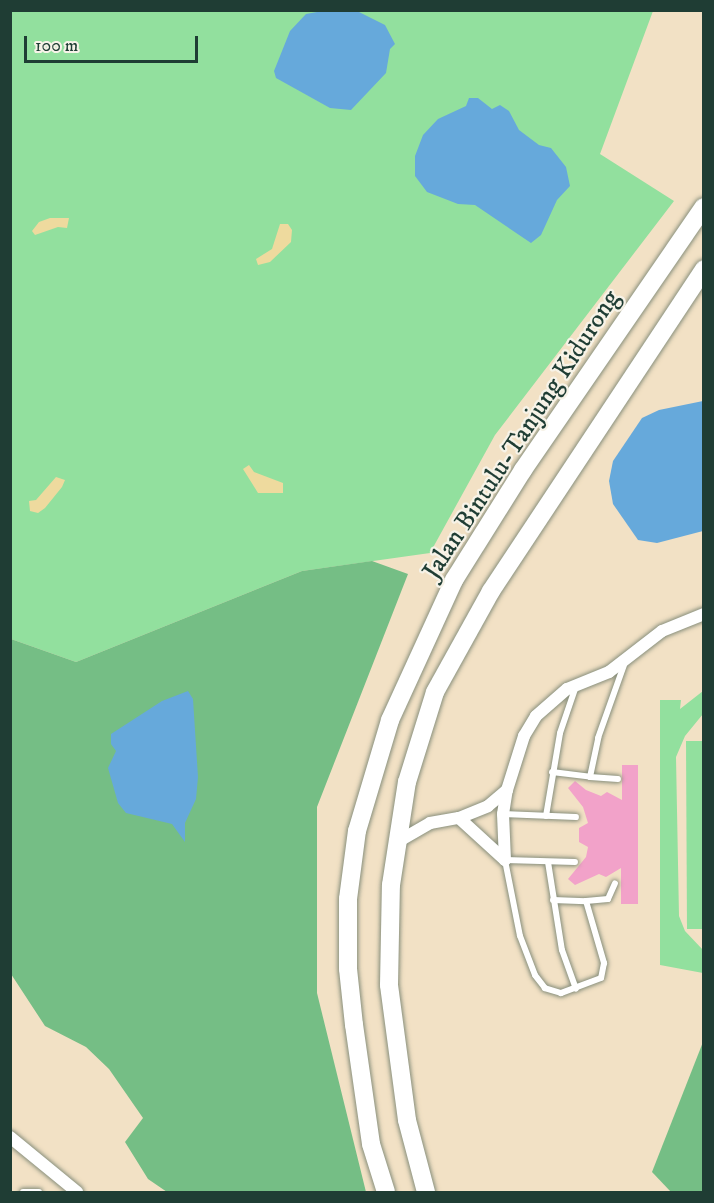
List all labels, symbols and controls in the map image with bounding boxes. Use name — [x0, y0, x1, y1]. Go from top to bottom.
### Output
scale bar — [27, 24, 201, 62]
text: 100 m — [35, 35, 78, 57]
street label: Jalan Bintulu-Tanjung Kidurong — [417, 284, 627, 586]

